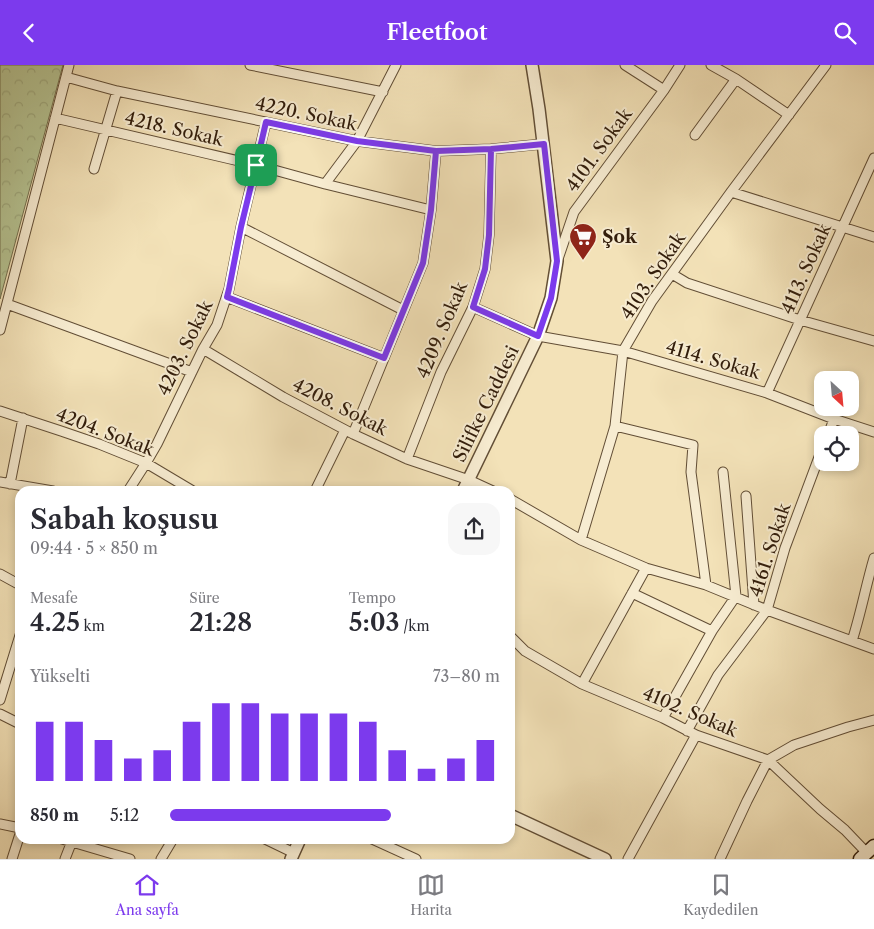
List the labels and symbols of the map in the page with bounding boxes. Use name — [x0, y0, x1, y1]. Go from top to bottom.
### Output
street label: 4220. Sokak — [253, 92, 360, 136]
street label: 4101. Sokak — [561, 103, 638, 196]
street label: 4218. Sokak — [123, 107, 227, 151]
pin — [235, 144, 277, 186]
street label: 4113. Sokak — [776, 219, 836, 318]
supermarket icon: Şok — [568, 222, 598, 261]
place label: Şok — [602, 226, 638, 248]
street label: 4103. Sokak — [616, 227, 691, 324]
street label: 4209. Sokak — [412, 277, 473, 382]
street label: 4203. Sokak — [152, 295, 218, 399]
street label: 4114. Sokak — [663, 336, 764, 384]
street label: Silifke Caddesi — [448, 342, 524, 466]
north arrow — [814, 371, 859, 416]
street label: 4208. Sokak — [289, 374, 393, 441]
street label: 4204. Sokak — [53, 403, 159, 461]
street label: 4161. Sokak — [744, 499, 796, 600]
street label: 4102. Sokak — [639, 682, 742, 742]

